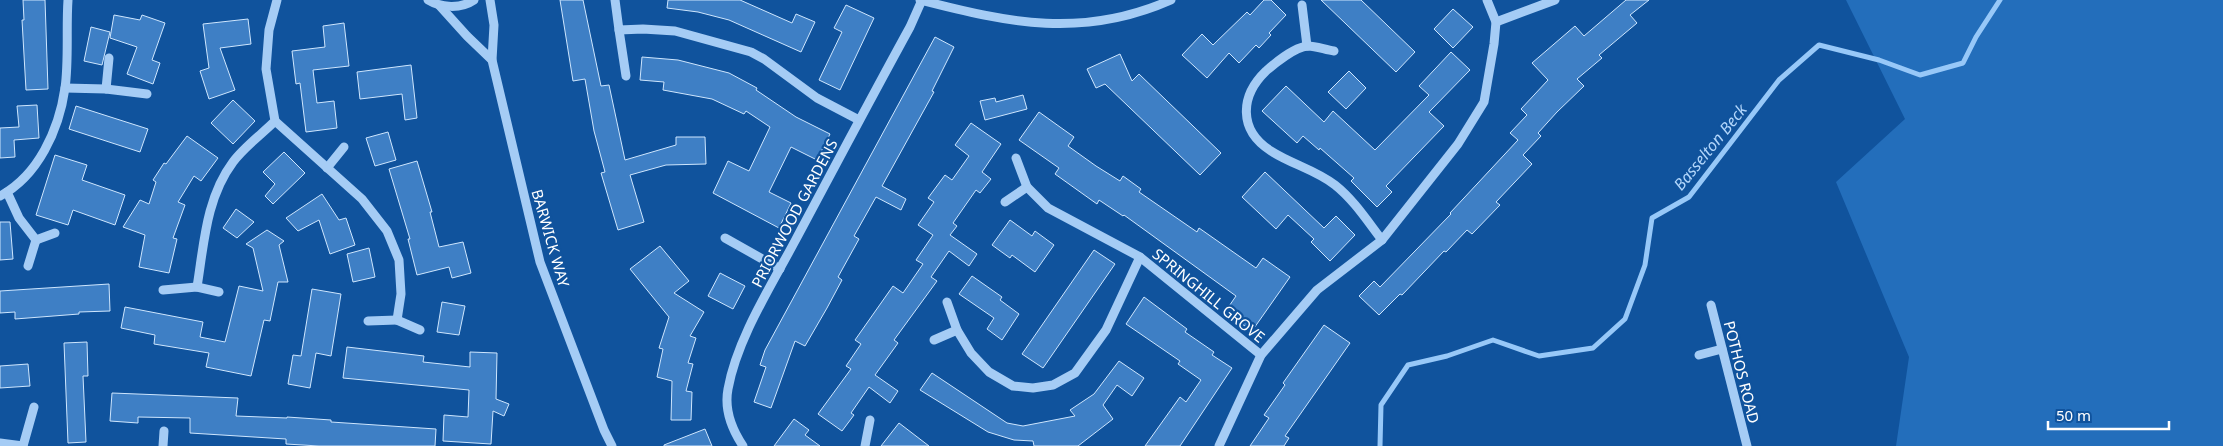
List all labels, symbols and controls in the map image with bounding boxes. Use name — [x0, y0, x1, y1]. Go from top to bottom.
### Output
water label: Basselton Beck — [1668, 98, 1752, 195]
street label: PRIORWOOD GARDENS — [746, 135, 842, 291]
street label: BARWICK WAY — [527, 187, 575, 290]
street label: SPRINGHILL GROVE — [1149, 243, 1269, 347]
street label: POTHOS ROAD — [1720, 319, 1764, 425]
scale bar — [2048, 398, 2169, 430]
text: 50 m — [2056, 405, 2091, 425]

